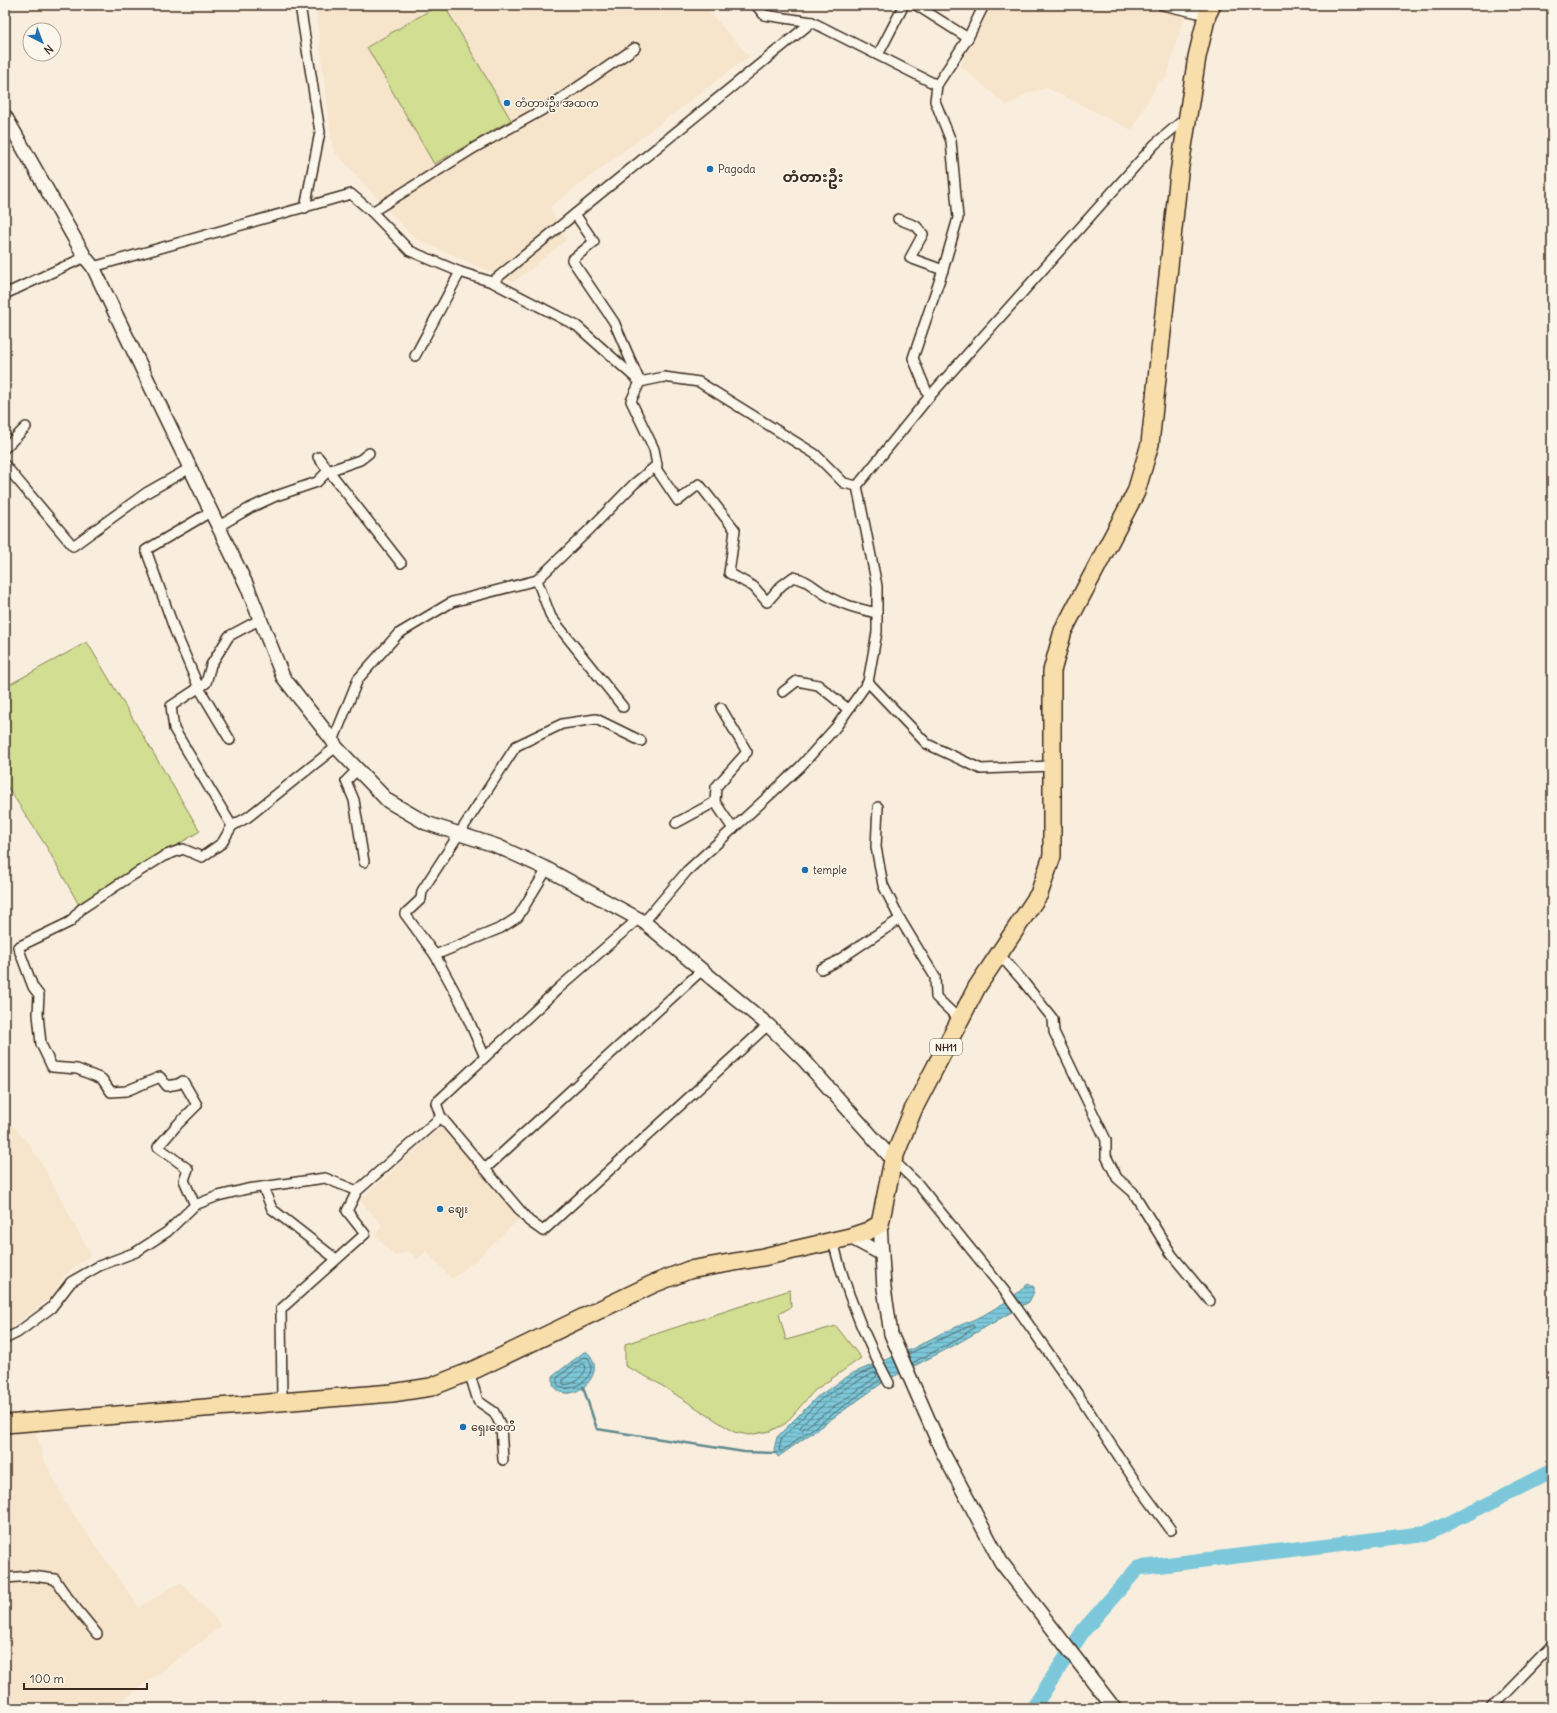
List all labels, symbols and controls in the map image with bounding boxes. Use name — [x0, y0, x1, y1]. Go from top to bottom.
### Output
north arrow — [22, 22, 62, 62]
text: N — [41, 42, 56, 57]
place label: တံတားဦး အထက — [515, 96, 599, 112]
marker: တံတားဦး အထက — [502, 98, 512, 108]
place label: Pagoda — [718, 162, 756, 176]
marker: Pagoda — [705, 164, 715, 174]
district label: တံတားဦး — [783, 167, 843, 189]
place label: temple — [813, 863, 847, 877]
marker: temple — [800, 865, 810, 875]
road number: NH11 — [930, 1039, 962, 1055]
place label: ဈေး — [448, 1202, 468, 1218]
marker: ဈေး — [435, 1204, 445, 1214]
place label: ရှေးစေတီ — [471, 1420, 516, 1436]
marker: ရှေးစေတီ — [458, 1422, 468, 1432]
scale bar — [24, 1665, 147, 1691]
text: 100 m — [30, 1671, 64, 1686]

